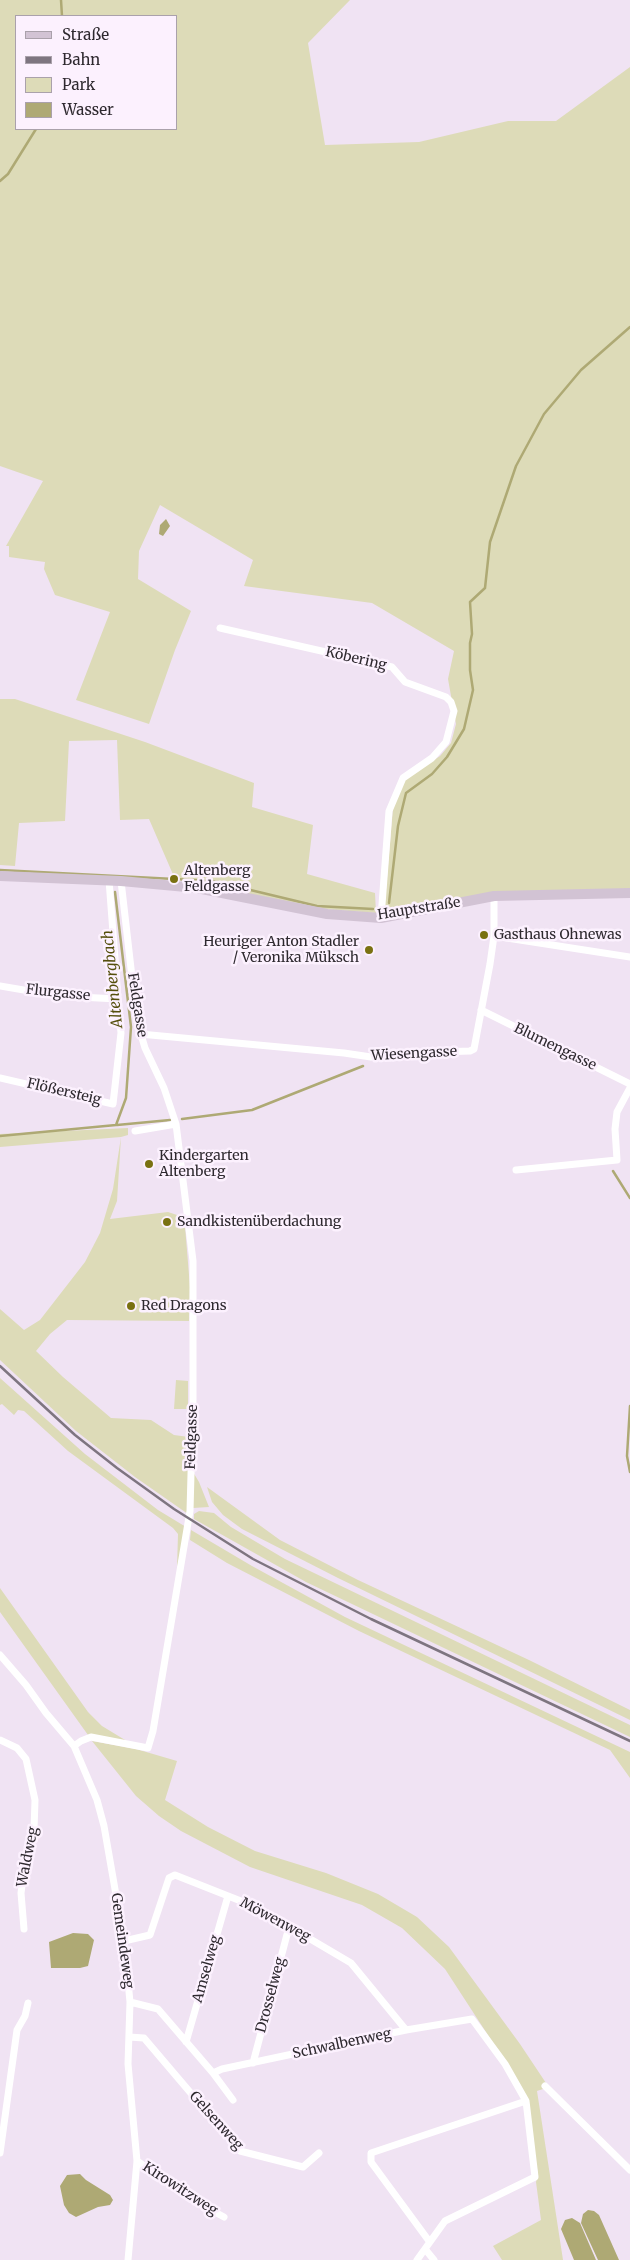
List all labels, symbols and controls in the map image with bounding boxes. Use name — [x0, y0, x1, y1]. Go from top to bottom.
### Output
legend — [15, 15, 178, 130]
text: Straße — [62, 25, 109, 44]
text: Bahn — [62, 50, 100, 69]
text: Park — [62, 75, 95, 94]
text: Wasser — [62, 100, 114, 119]
street label: Köbering — [324, 644, 388, 674]
place label: Altenberg Feldgasse — [184, 863, 250, 896]
marker: Altenberg Feldgasse — [168, 873, 180, 885]
street label: Hauptstraße — [376, 894, 462, 924]
place label: Gasthaus Ohnewas — [494, 927, 622, 943]
water label: Altenbergbach — [99, 929, 127, 1029]
marker: Gasthaus Ohnewas — [478, 929, 490, 941]
place label: Heuriger Anton Stadler / Veronika Müksch — [203, 934, 359, 966]
marker: Heuriger Anton Stadler / Veronika Müksch — [363, 944, 375, 956]
street label: Feldgasse — [124, 972, 150, 1038]
street label: Flurgasse — [25, 981, 91, 1005]
street label: Blumengasse — [511, 1020, 599, 1074]
street label: Wiesengasse — [371, 1043, 457, 1065]
street label: Flößersteig — [25, 1075, 103, 1109]
place label: Kindergarten Altenberg — [159, 1148, 249, 1180]
marker: Kindergarten Altenberg — [143, 1158, 155, 1170]
place label: Sandkistenüberdachung — [177, 1214, 341, 1230]
marker: Sandkistenüberdachung — [161, 1216, 173, 1228]
place label: Red Dragons — [141, 1298, 227, 1314]
marker: Red Dragons — [125, 1300, 137, 1312]
street label: Feldgasse — [182, 1404, 202, 1470]
street label: Waldweg — [14, 1825, 42, 1889]
street label: Gemeindeweg — [107, 1892, 137, 1990]
street label: Möwenweg — [237, 1894, 313, 1946]
street label: Amselweg — [189, 1933, 225, 2005]
street label: Drosselweg — [253, 1955, 289, 2035]
street label: Schwalbenweg — [291, 2025, 393, 2063]
street label: Gelsenweg — [185, 2088, 247, 2154]
street label: Kirowitzweg — [139, 2159, 221, 2219]

